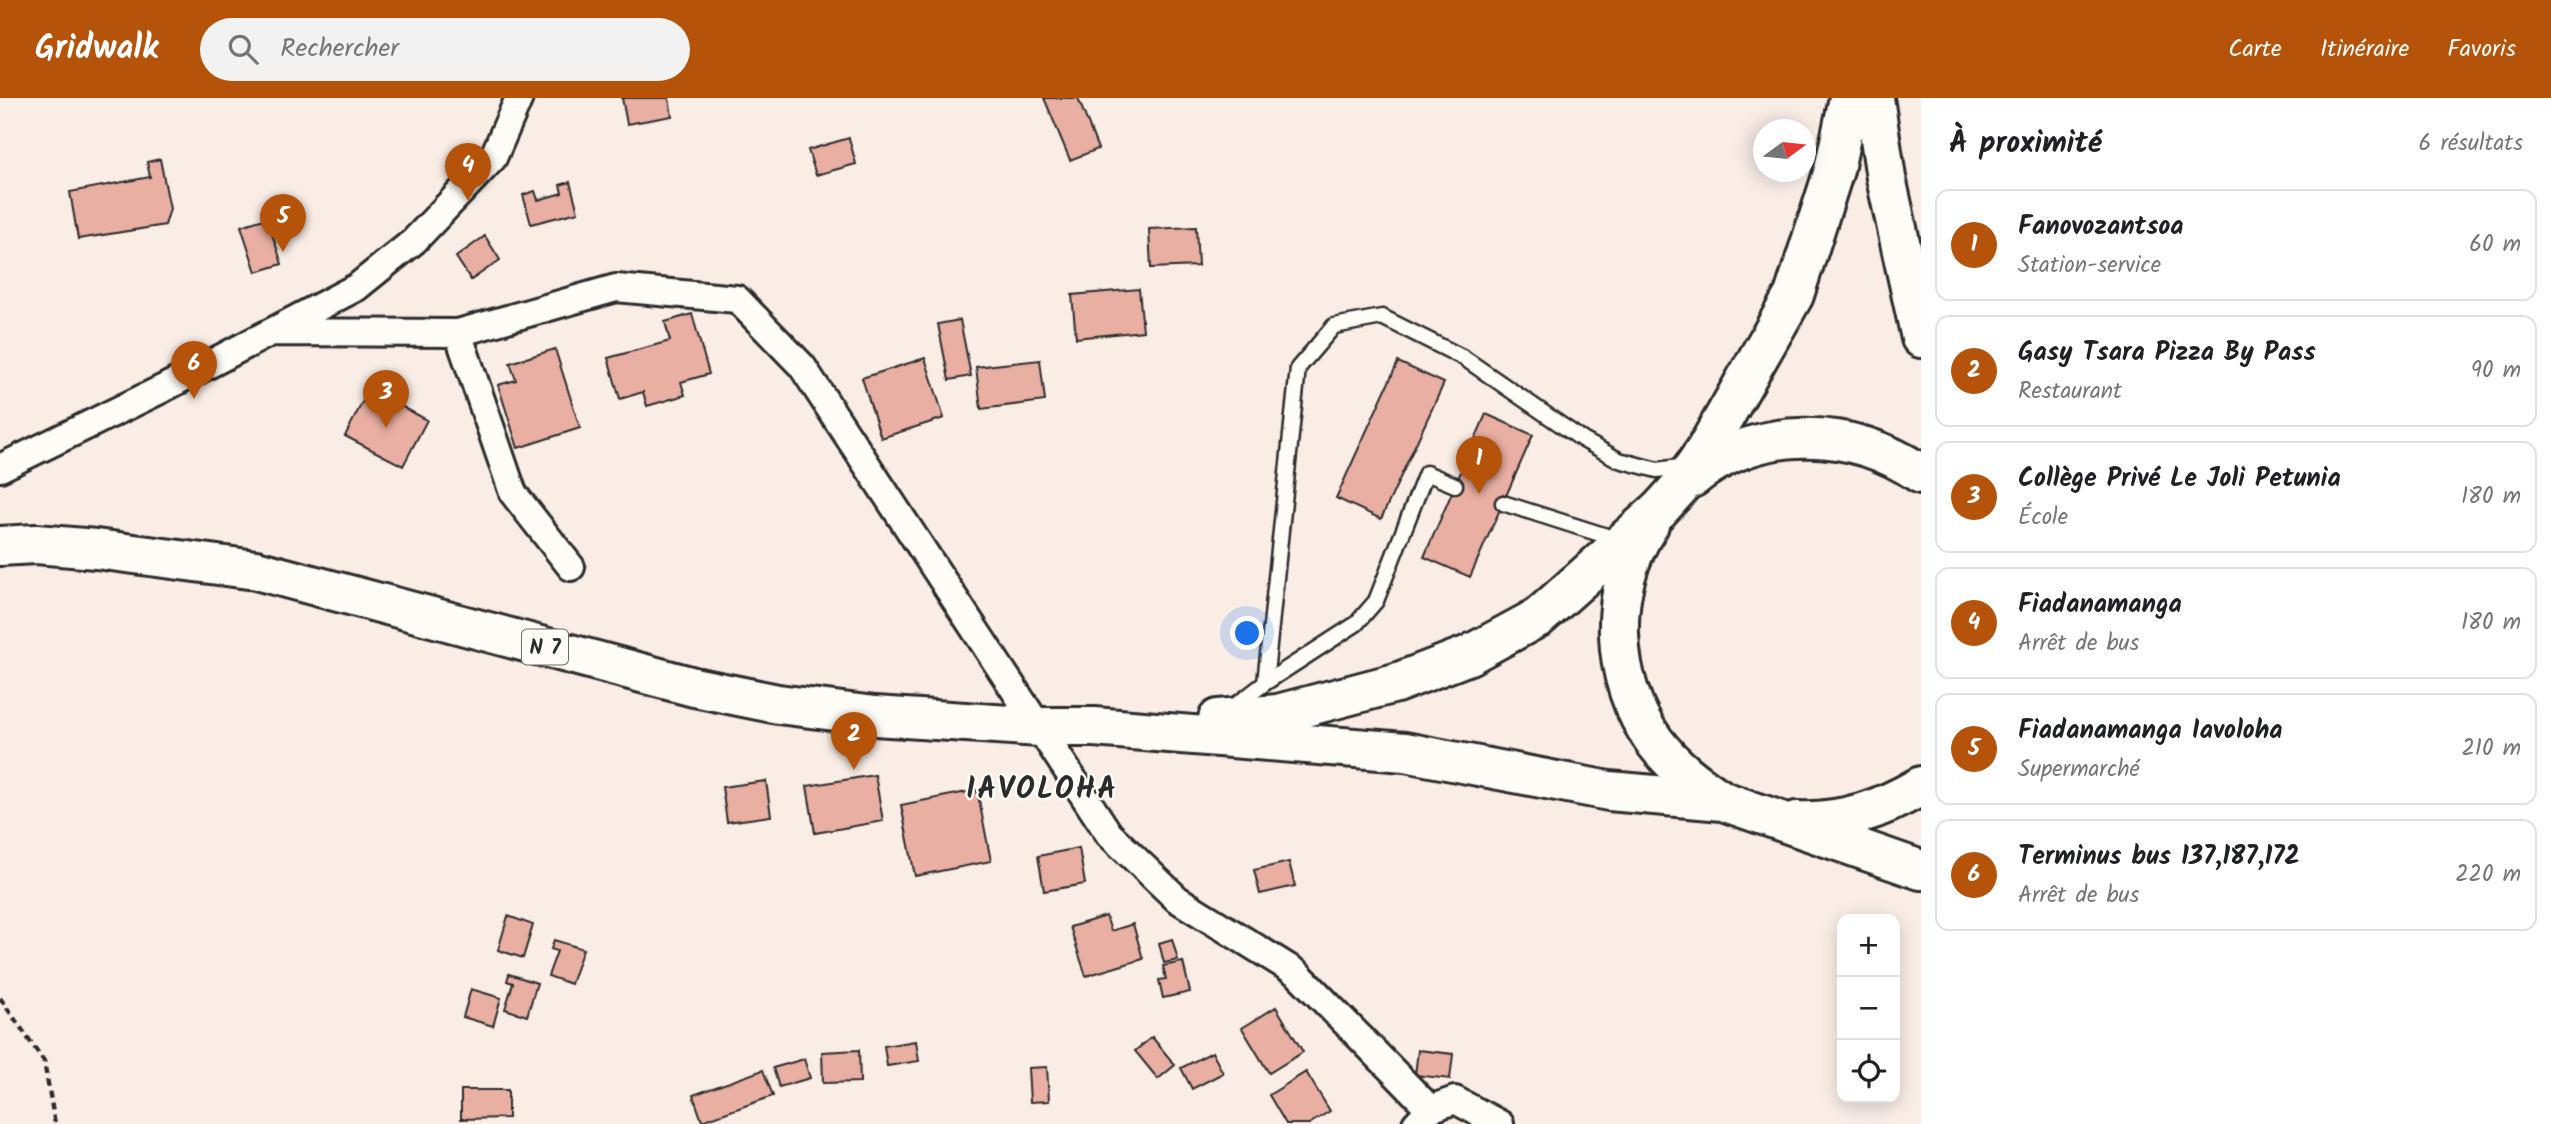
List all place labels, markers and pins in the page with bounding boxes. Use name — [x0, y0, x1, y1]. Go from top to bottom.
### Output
pin: 4 — [445, 143, 491, 201]
pin: 5 — [260, 194, 306, 252]
pin: 6 — [171, 341, 217, 399]
pin: 3 — [363, 370, 409, 428]
pin: 1 — [1456, 436, 1502, 494]
pin: 2 — [831, 712, 877, 770]

